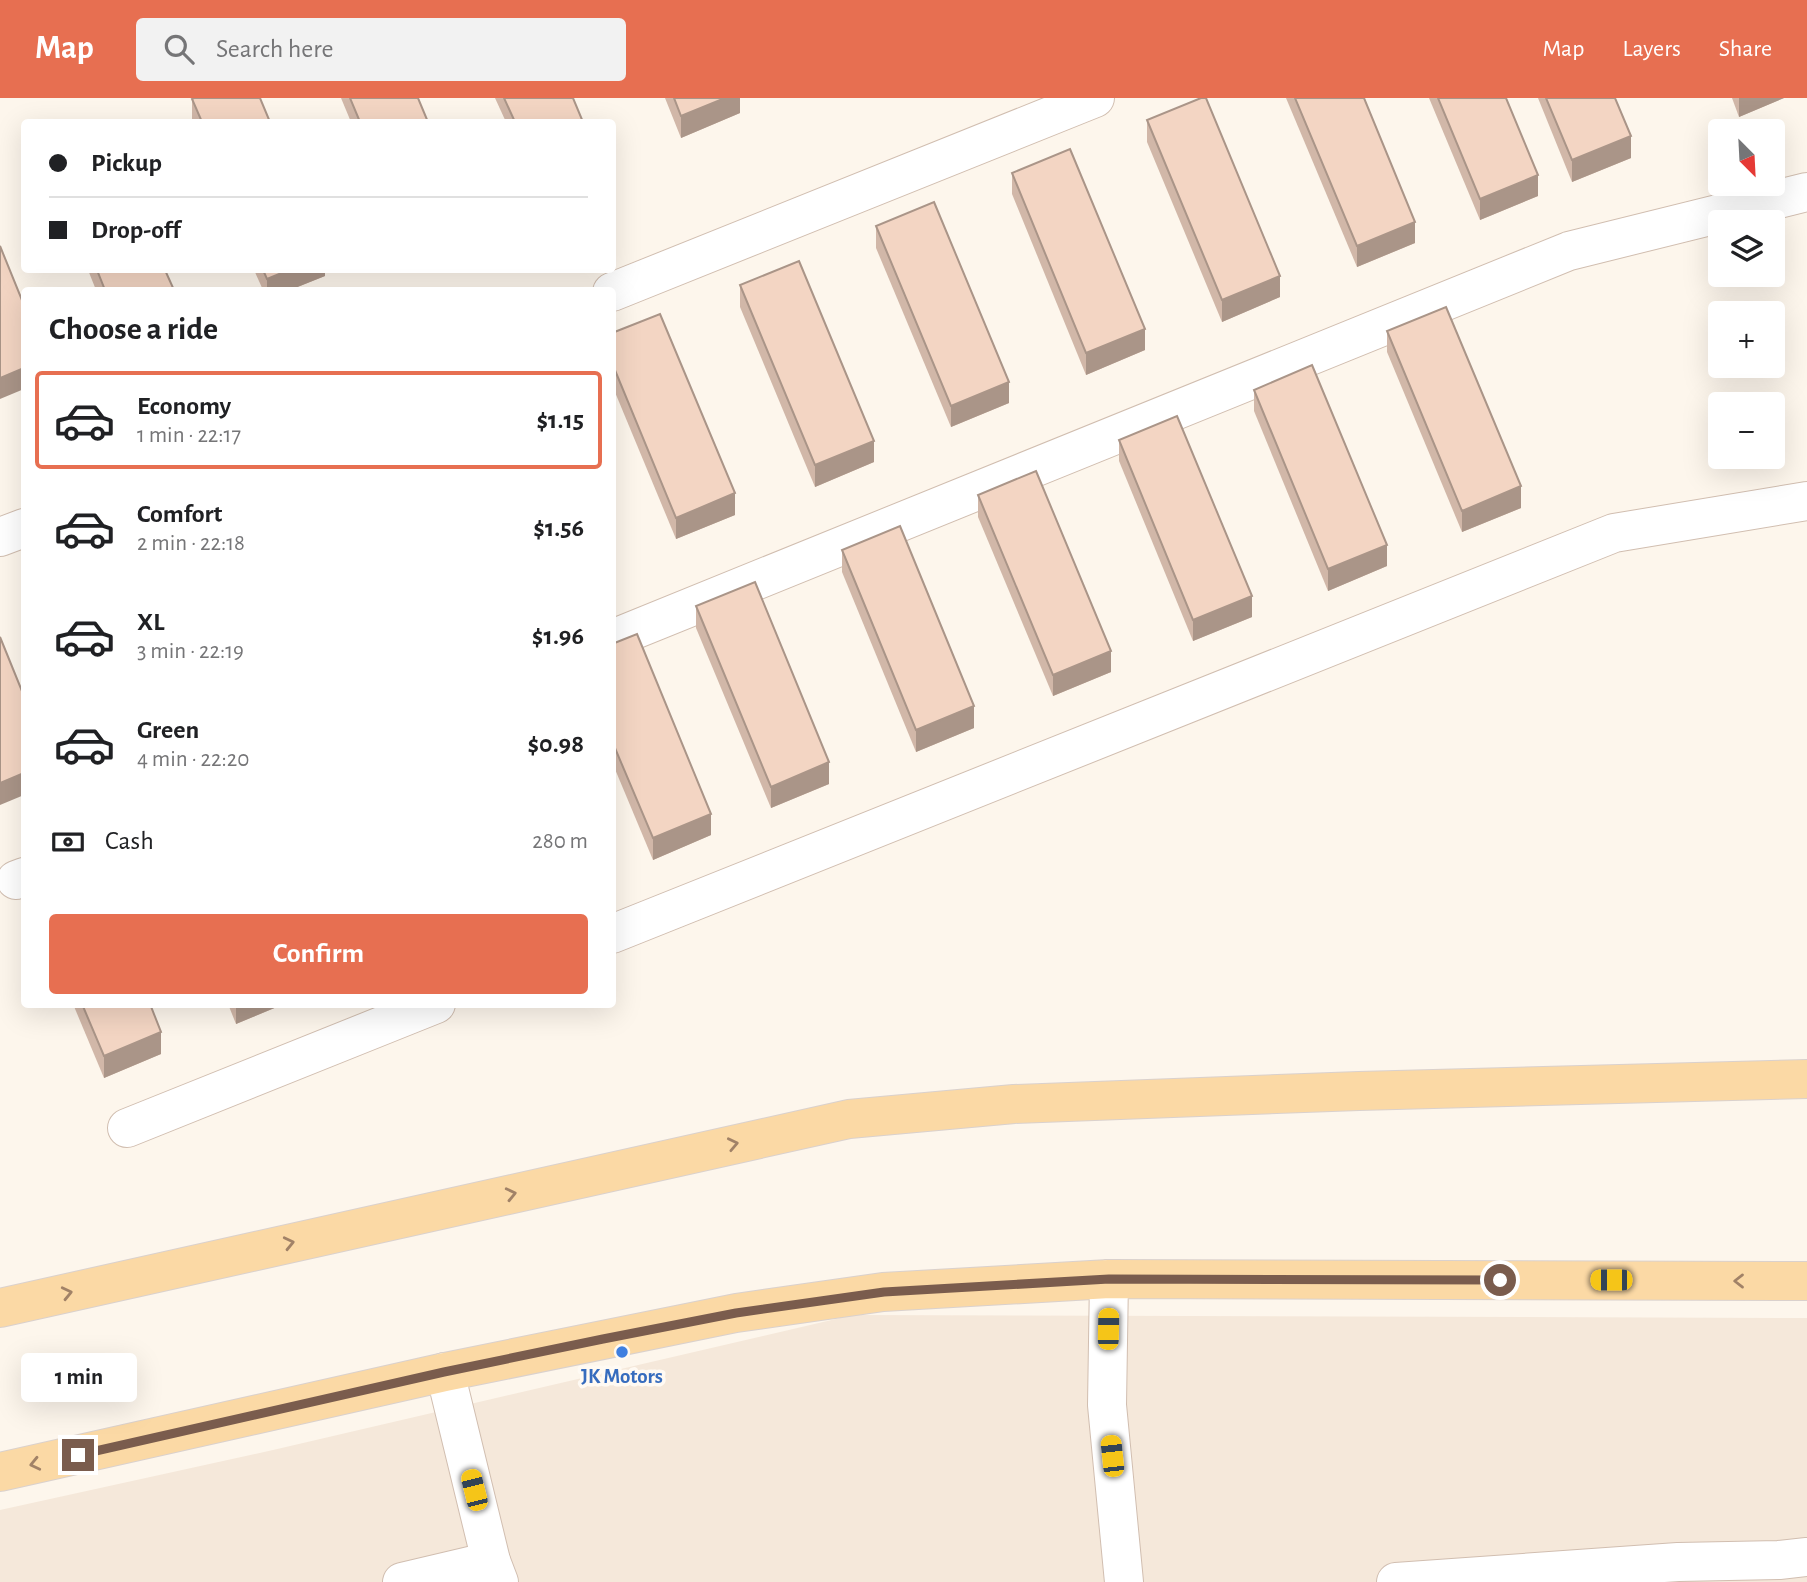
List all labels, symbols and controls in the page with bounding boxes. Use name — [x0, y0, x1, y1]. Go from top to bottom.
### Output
search box — [136, 18, 626, 81]
icon: search — [160, 30, 198, 68]
text: Map — [35, 32, 94, 65]
text: Search here — [216, 36, 334, 62]
text: Map — [1542, 37, 1584, 61]
text: Layers — [1622, 37, 1681, 61]
text: Share — [1719, 37, 1772, 61]
north arrow — [1708, 119, 1785, 196]
map controls — [1708, 119, 1785, 469]
text: Pickup — [91, 150, 162, 176]
button: layers — [1708, 210, 1785, 287]
text: Drop-off — [91, 217, 180, 243]
button: + — [1708, 301, 1785, 378]
text: Choose a ride — [49, 313, 218, 345]
icon: car — [53, 389, 116, 452]
button: − — [1708, 392, 1785, 469]
text: Economy — [137, 393, 231, 419]
text: $1.15 — [536, 407, 584, 433]
text: 1 min · 22:17 — [137, 424, 241, 447]
icon: car — [53, 497, 116, 560]
text: Comfort — [137, 501, 222, 527]
text: $1.56 — [533, 515, 584, 541]
text: 2 min · 22:18 — [137, 532, 245, 555]
icon: car — [53, 605, 116, 668]
text: XL — [137, 609, 164, 635]
text: $1.96 — [532, 623, 584, 649]
text: 3 min · 22:19 — [137, 640, 244, 663]
icon: car — [53, 713, 116, 776]
text: Green — [137, 717, 199, 743]
text: $0.98 — [527, 731, 584, 757]
text: 4 min · 22:20 — [137, 748, 249, 771]
icon: cash — [49, 823, 87, 861]
text: Cash — [105, 828, 154, 854]
text: 280 m — [532, 830, 588, 853]
button: Confirm — [49, 914, 588, 994]
one-way arrow — [727, 1138, 739, 1153]
one-way arrow — [505, 1188, 517, 1202]
one-way arrow — [283, 1237, 295, 1252]
route start — [1484, 1264, 1516, 1296]
car — [1591, 1270, 1633, 1291]
one-way arrow — [1733, 1273, 1744, 1289]
one-way arrow — [61, 1287, 73, 1301]
car — [1098, 1308, 1119, 1350]
marker: JK Motors — [614, 1344, 630, 1360]
callout: 1 min — [20, 1354, 136, 1402]
text: 1 min — [55, 1366, 103, 1389]
place label: JK Motors — [581, 1366, 663, 1387]
car — [1100, 1434, 1125, 1478]
route end — [62, 1439, 94, 1471]
one-way arrow — [29, 1456, 41, 1471]
car — [459, 1467, 490, 1513]

